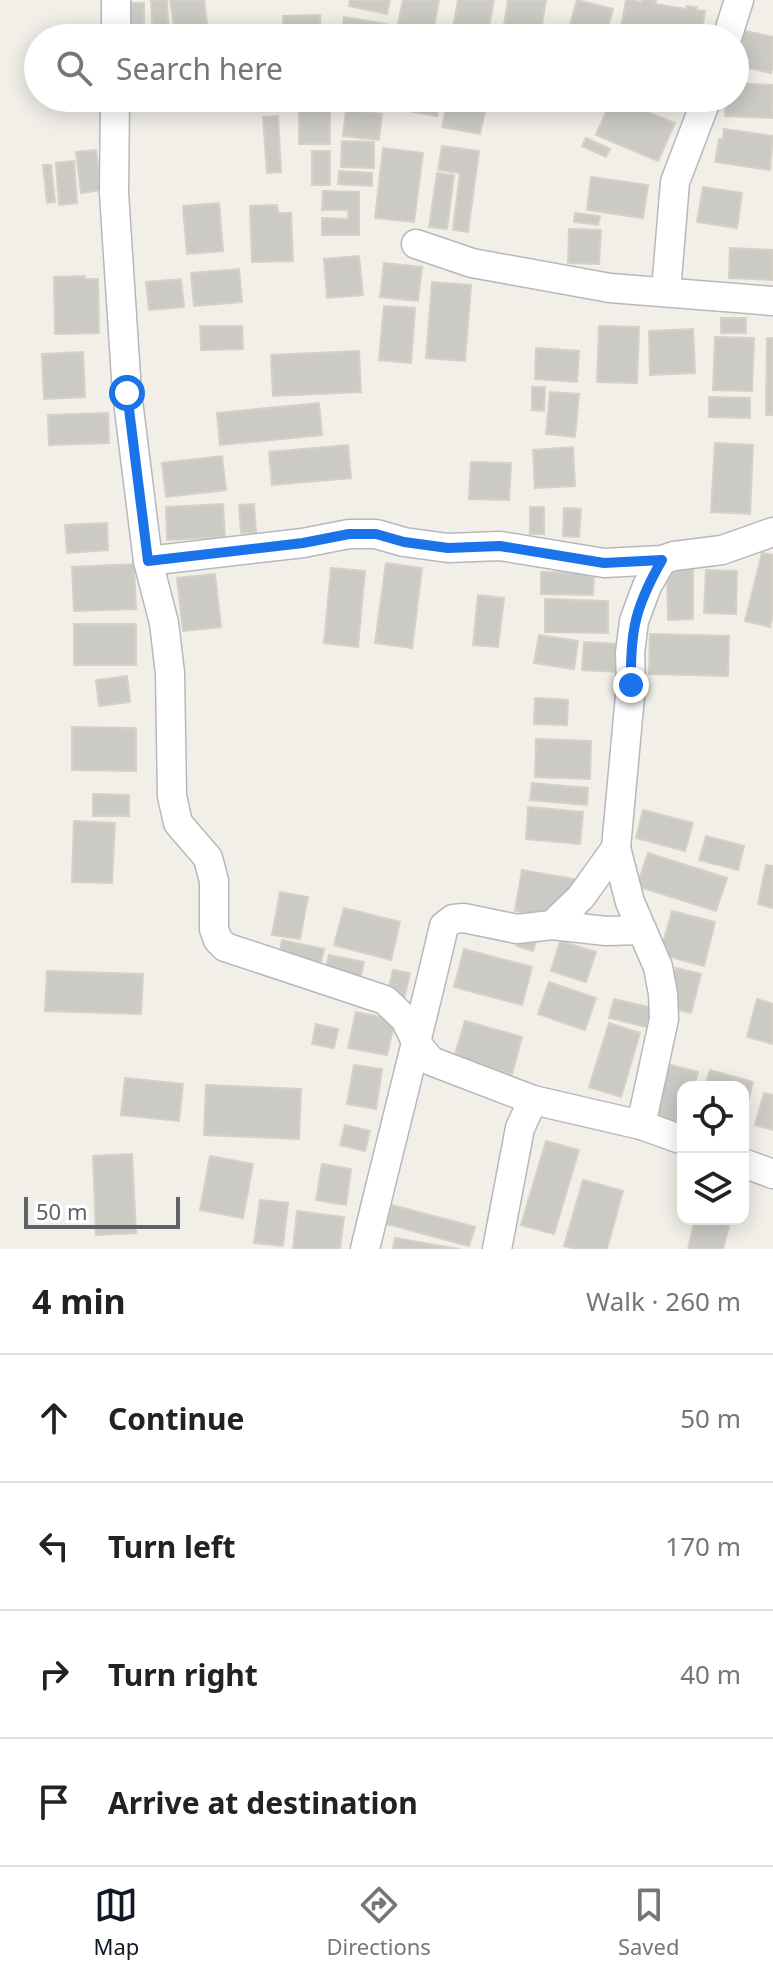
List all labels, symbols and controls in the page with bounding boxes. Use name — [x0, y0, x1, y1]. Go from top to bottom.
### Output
search box — [24, 24, 749, 112]
icon: search — [52, 46, 96, 90]
text: Search here — [116, 48, 283, 89]
route start — [109, 375, 145, 411]
route end — [613, 667, 649, 703]
map controls — [677, 1081, 749, 1225]
button: locate — [677, 1081, 749, 1153]
button: layers — [677, 1153, 749, 1225]
scale bar — [24, 1193, 180, 1229]
text: 50 m — [36, 1196, 87, 1226]
text: 4 min — [32, 1278, 126, 1324]
text: Walk · 260 m — [586, 1283, 741, 1319]
icon: ahead — [32, 1396, 76, 1440]
text: Continue — [108, 1398, 244, 1439]
text: 50 m — [680, 1400, 741, 1436]
icon: left — [32, 1524, 76, 1568]
text: Turn left — [108, 1526, 236, 1567]
text: 170 m — [665, 1528, 741, 1564]
icon: right — [32, 1652, 76, 1696]
text: Turn right — [108, 1654, 258, 1695]
text: 40 m — [680, 1656, 741, 1692]
icon: arrive — [32, 1780, 76, 1824]
text: Arrive at destination — [108, 1782, 418, 1823]
tab: Map — [94, 1883, 139, 1961]
tab: Directions — [326, 1883, 431, 1961]
tab: Saved — [618, 1883, 679, 1961]

